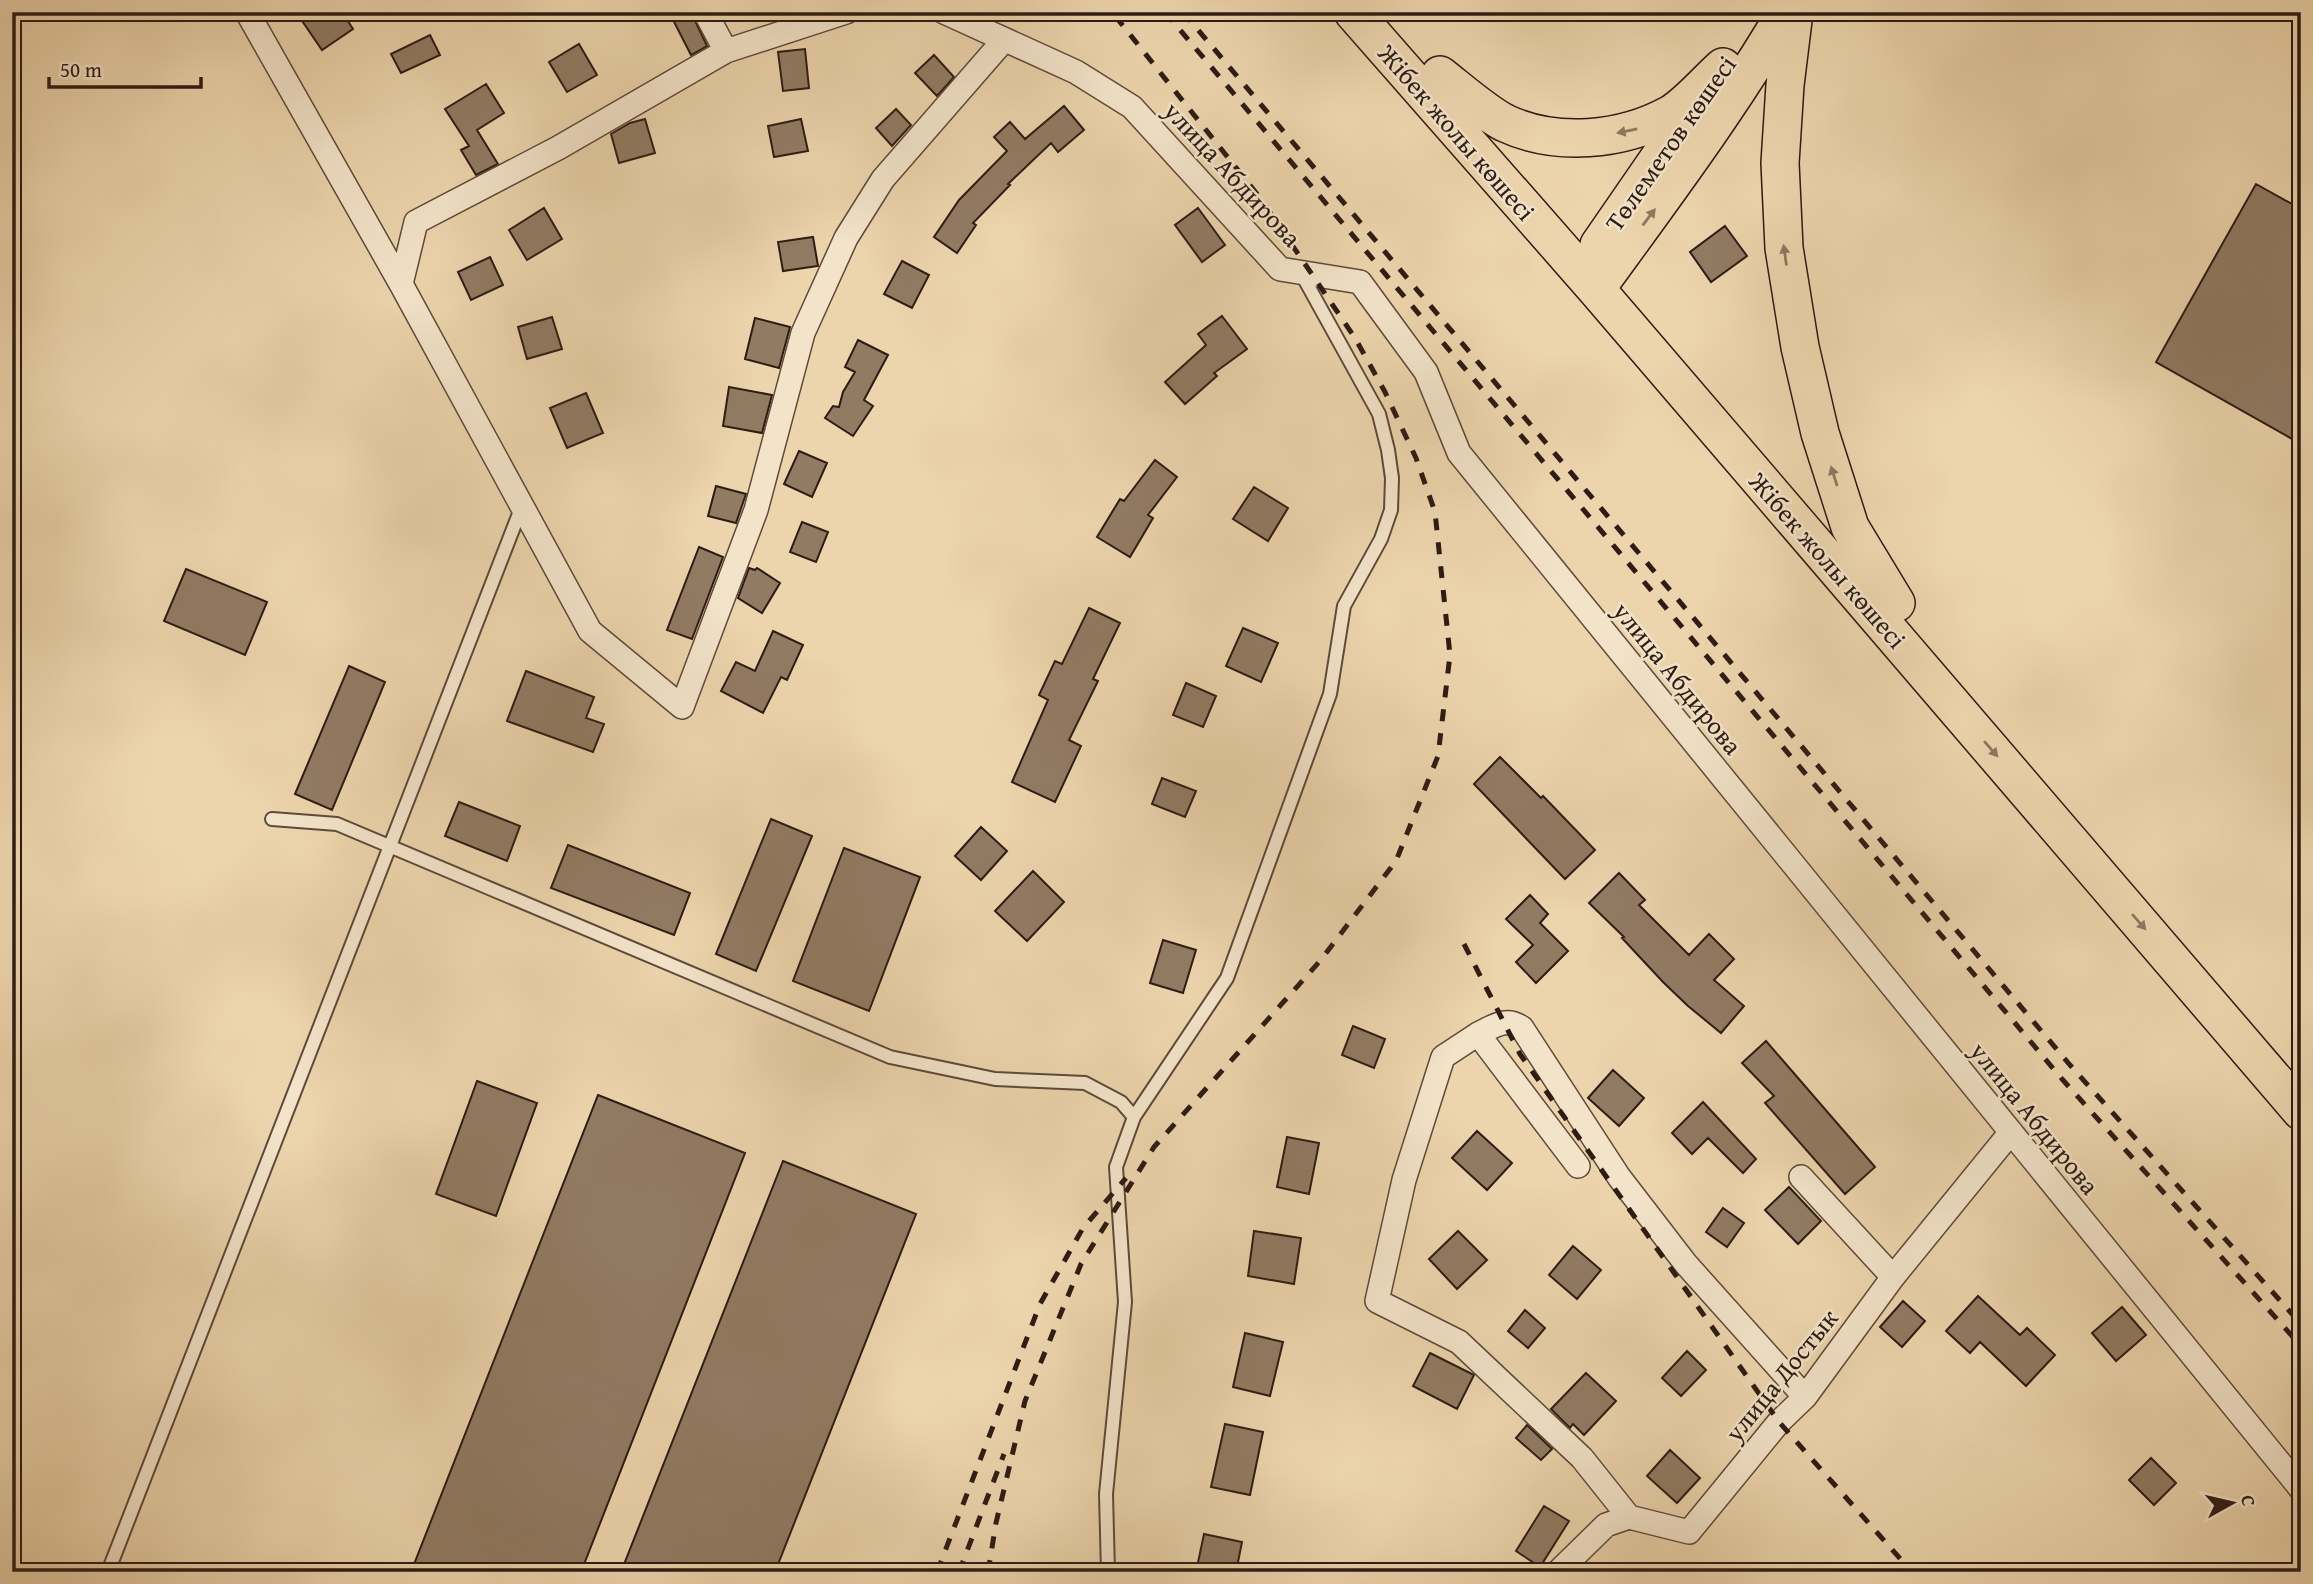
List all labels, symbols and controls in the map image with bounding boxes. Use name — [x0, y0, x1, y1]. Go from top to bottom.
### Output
street label: Жібек жолы көшесі — [1368, 34, 1545, 229]
scale bar — [49, 46, 201, 90]
street label: Төлеметов көшесі — [1595, 47, 1745, 239]
text: 50 m — [60, 54, 102, 85]
street label: улица Абдирова — [1154, 92, 1311, 256]
one-way arrow — [1616, 126, 1638, 137]
one-way arrow — [1642, 208, 1656, 226]
one-way arrow — [1779, 244, 1790, 266]
street label: Жібек жолы көшесі — [1739, 462, 1916, 657]
one-way arrow — [1829, 466, 1839, 487]
street label: улица Абдирова — [1603, 592, 1752, 763]
one-way arrow — [1983, 741, 1998, 758]
one-way arrow — [2131, 913, 2147, 931]
street label: улица Абдирова — [1960, 1032, 2109, 1203]
street label: улица Достык — [1714, 1300, 1847, 1451]
north arrow — [2198, 1468, 2268, 1538]
text: С — [2234, 1493, 2263, 1508]

